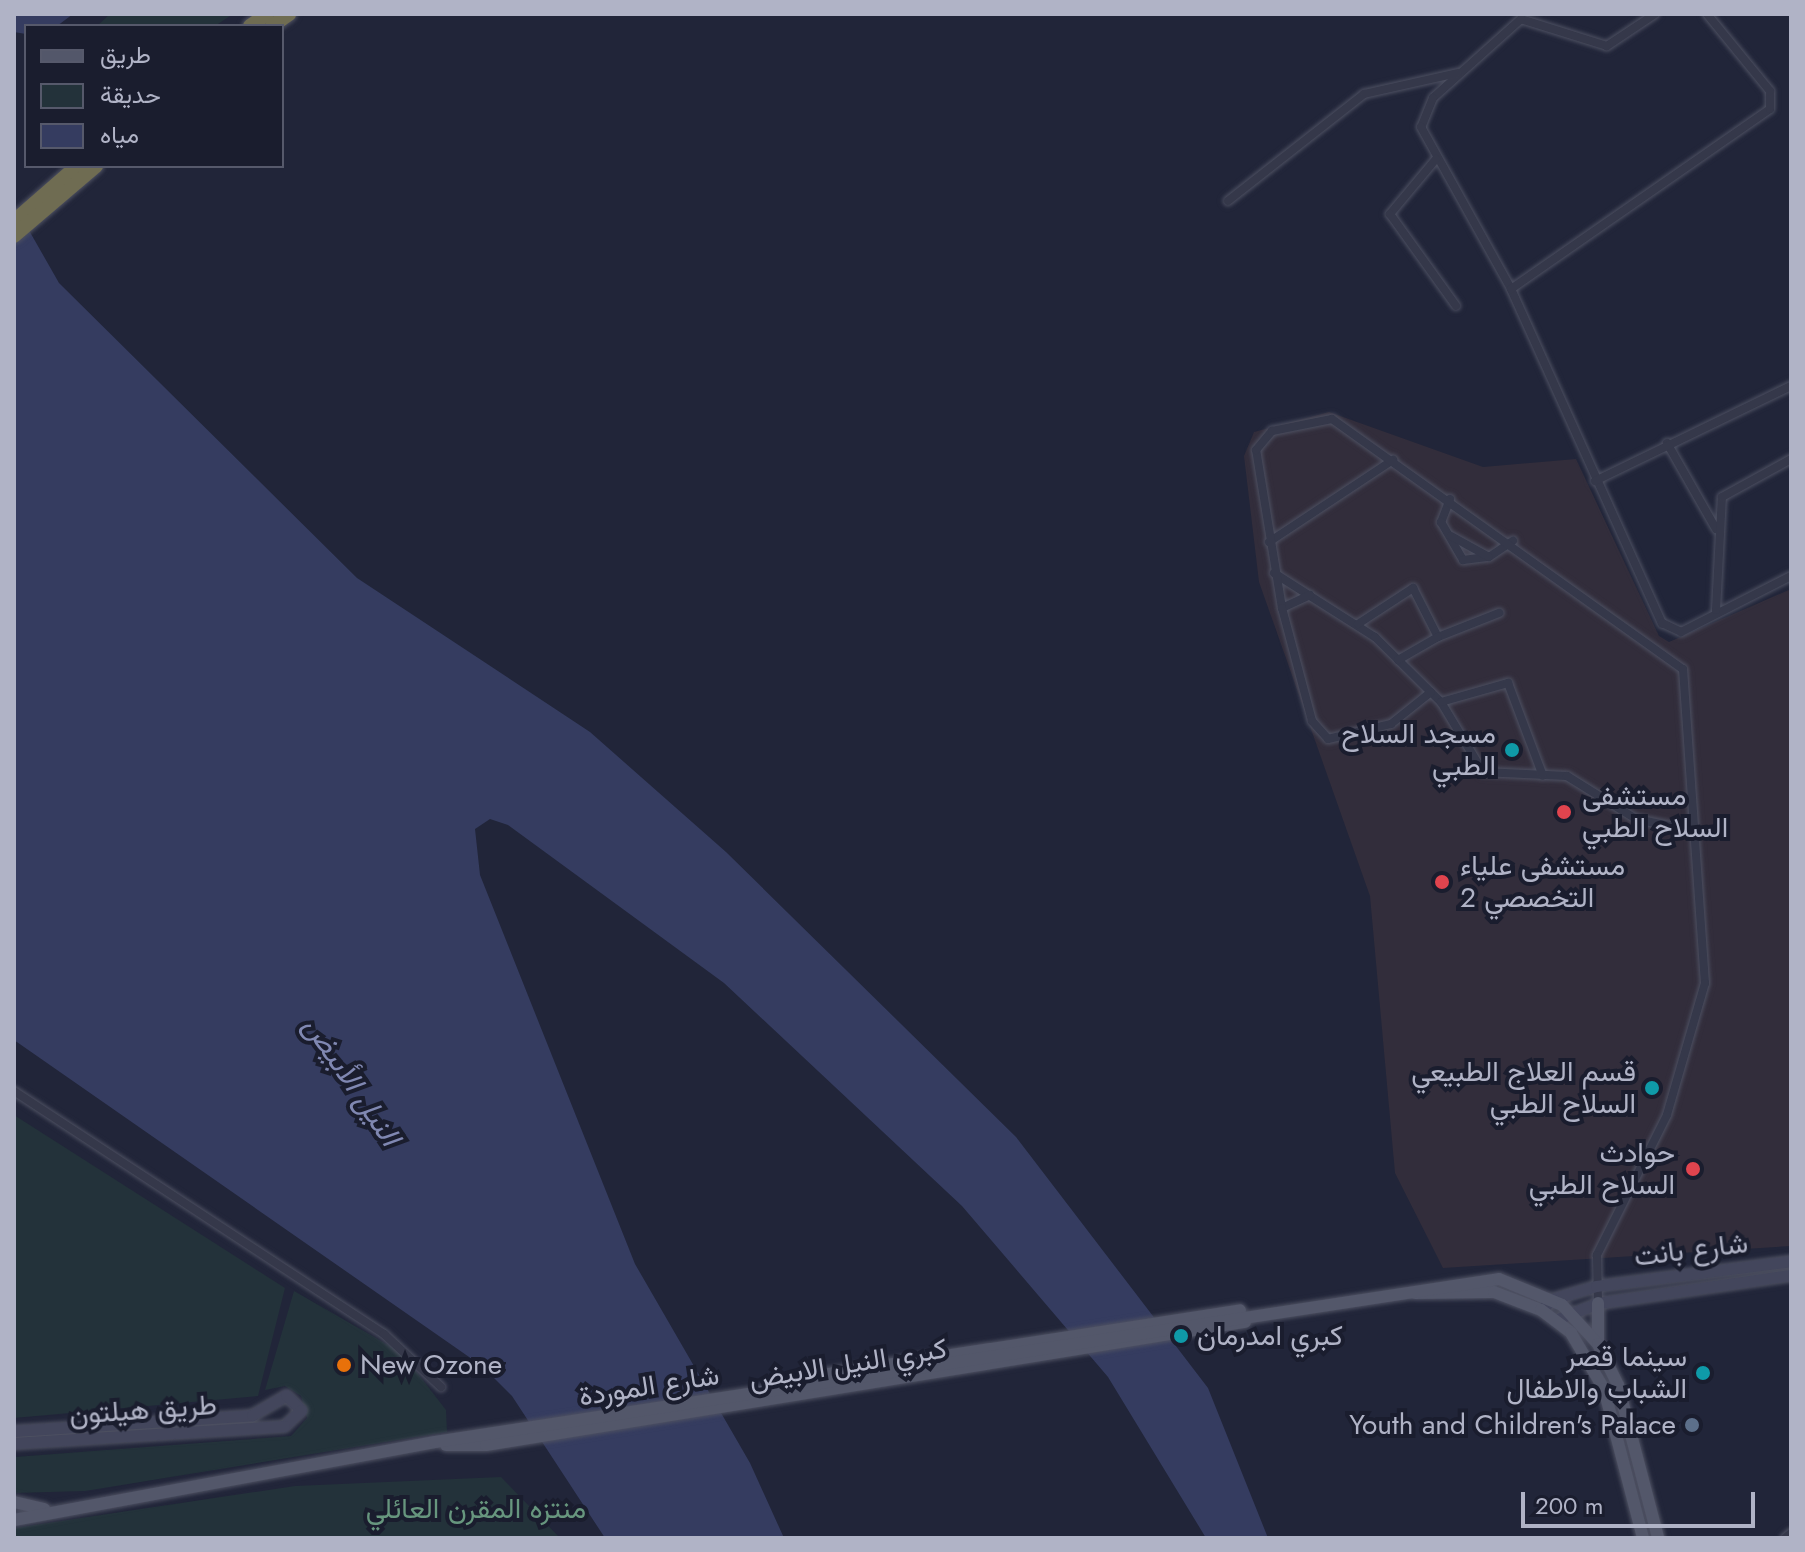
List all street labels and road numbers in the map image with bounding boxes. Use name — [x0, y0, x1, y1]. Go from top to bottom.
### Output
street label: شارع بانت — [1632, 1226, 1750, 1274]
street label: كبري النيل الابيض — [747, 1332, 949, 1396]
street label: شارع الموردة — [576, 1358, 722, 1414]
street label: طريق هيلتون — [68, 1388, 218, 1432]

